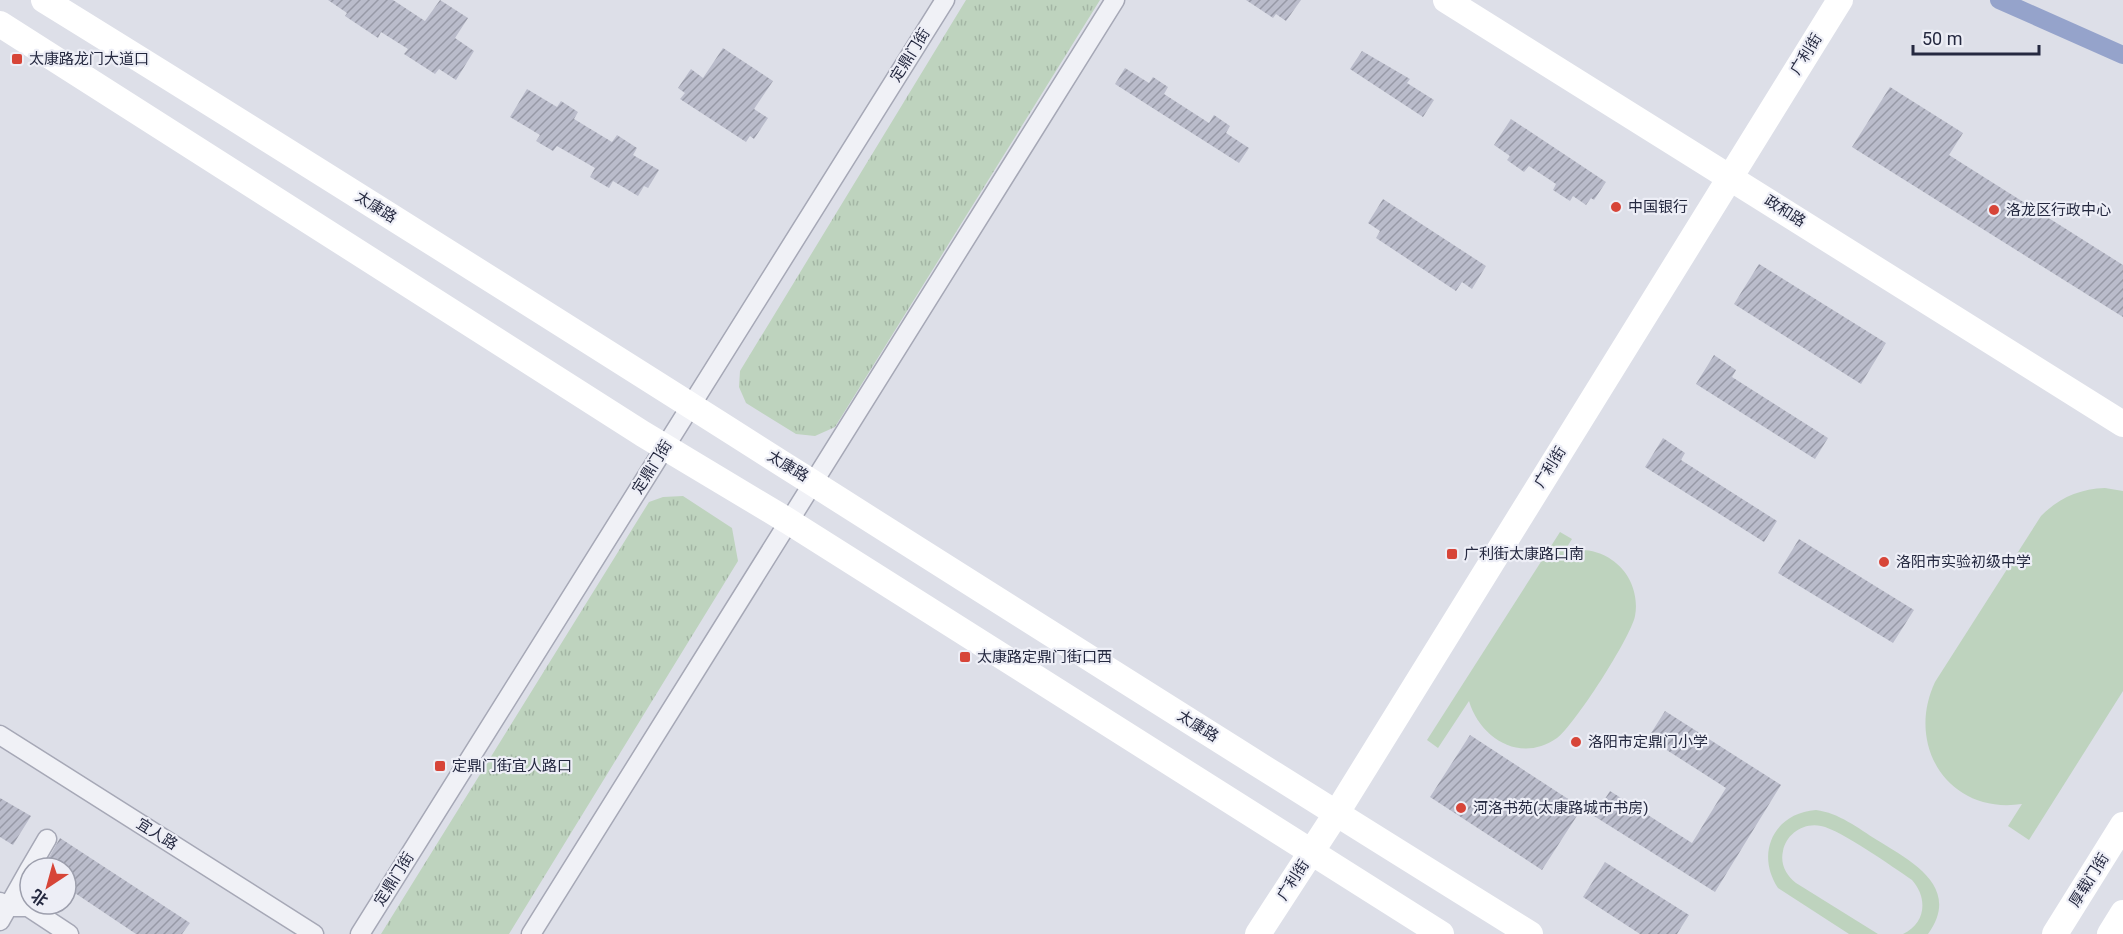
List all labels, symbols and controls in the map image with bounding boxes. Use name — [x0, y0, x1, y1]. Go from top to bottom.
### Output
scale bar — [1913, 18, 2039, 56]
street label: 定鼎门街 — [886, 25, 934, 85]
text: 50 m — [1922, 28, 1962, 49]
street label: 广利街 — [1786, 30, 1826, 78]
place label: 太康路龙门大道口 — [29, 50, 149, 68]
marker: 太康路龙门大道口 — [10, 52, 24, 66]
street label: 太康路 — [352, 187, 400, 227]
street label: 政和路 — [1761, 191, 1809, 231]
place label: 中国银行 — [1628, 198, 1688, 216]
marker: 中国银行 — [1609, 200, 1623, 214]
place label: 洛龙区行政中心 — [2006, 201, 2111, 219]
marker: 洛龙区行政中心 — [1987, 203, 2001, 217]
street label: 定鼎门街 — [628, 437, 676, 497]
street label: 广利街 — [1530, 443, 1570, 491]
street label: 太康路 — [764, 447, 812, 485]
place label: 广利街太康路口南 — [1464, 545, 1584, 563]
marker: 广利街太康路口南 — [1445, 547, 1459, 561]
place label: 洛阳市实验初级中学 — [1896, 553, 2031, 571]
marker: 洛阳市实验初级中学 — [1877, 555, 1891, 569]
place label: 太康路定鼎门街口西 — [977, 648, 1112, 666]
marker: 太康路定鼎门街口西 — [958, 650, 972, 664]
street label: 太康路 — [1174, 706, 1222, 746]
place label: 洛阳市定鼎门小学 — [1588, 733, 1708, 751]
marker: 洛阳市定鼎门小学 — [1569, 735, 1583, 749]
place label: 定鼎门街宜人路口 — [452, 757, 572, 775]
marker: 定鼎门街宜人路口 — [433, 759, 447, 773]
place label: 河洛书苑(太康路城市书房) — [1473, 799, 1648, 817]
marker: 河洛书苑(太康路城市书房) — [1454, 801, 1468, 815]
street label: 宜人路 — [133, 814, 181, 854]
street label: 定鼎门街 — [370, 849, 418, 909]
street label: 厚载门街 — [2065, 850, 2113, 910]
north arrow — [18, 856, 78, 916]
street label: 广利街 — [1273, 856, 1313, 904]
text: 北 — [27, 885, 52, 910]

